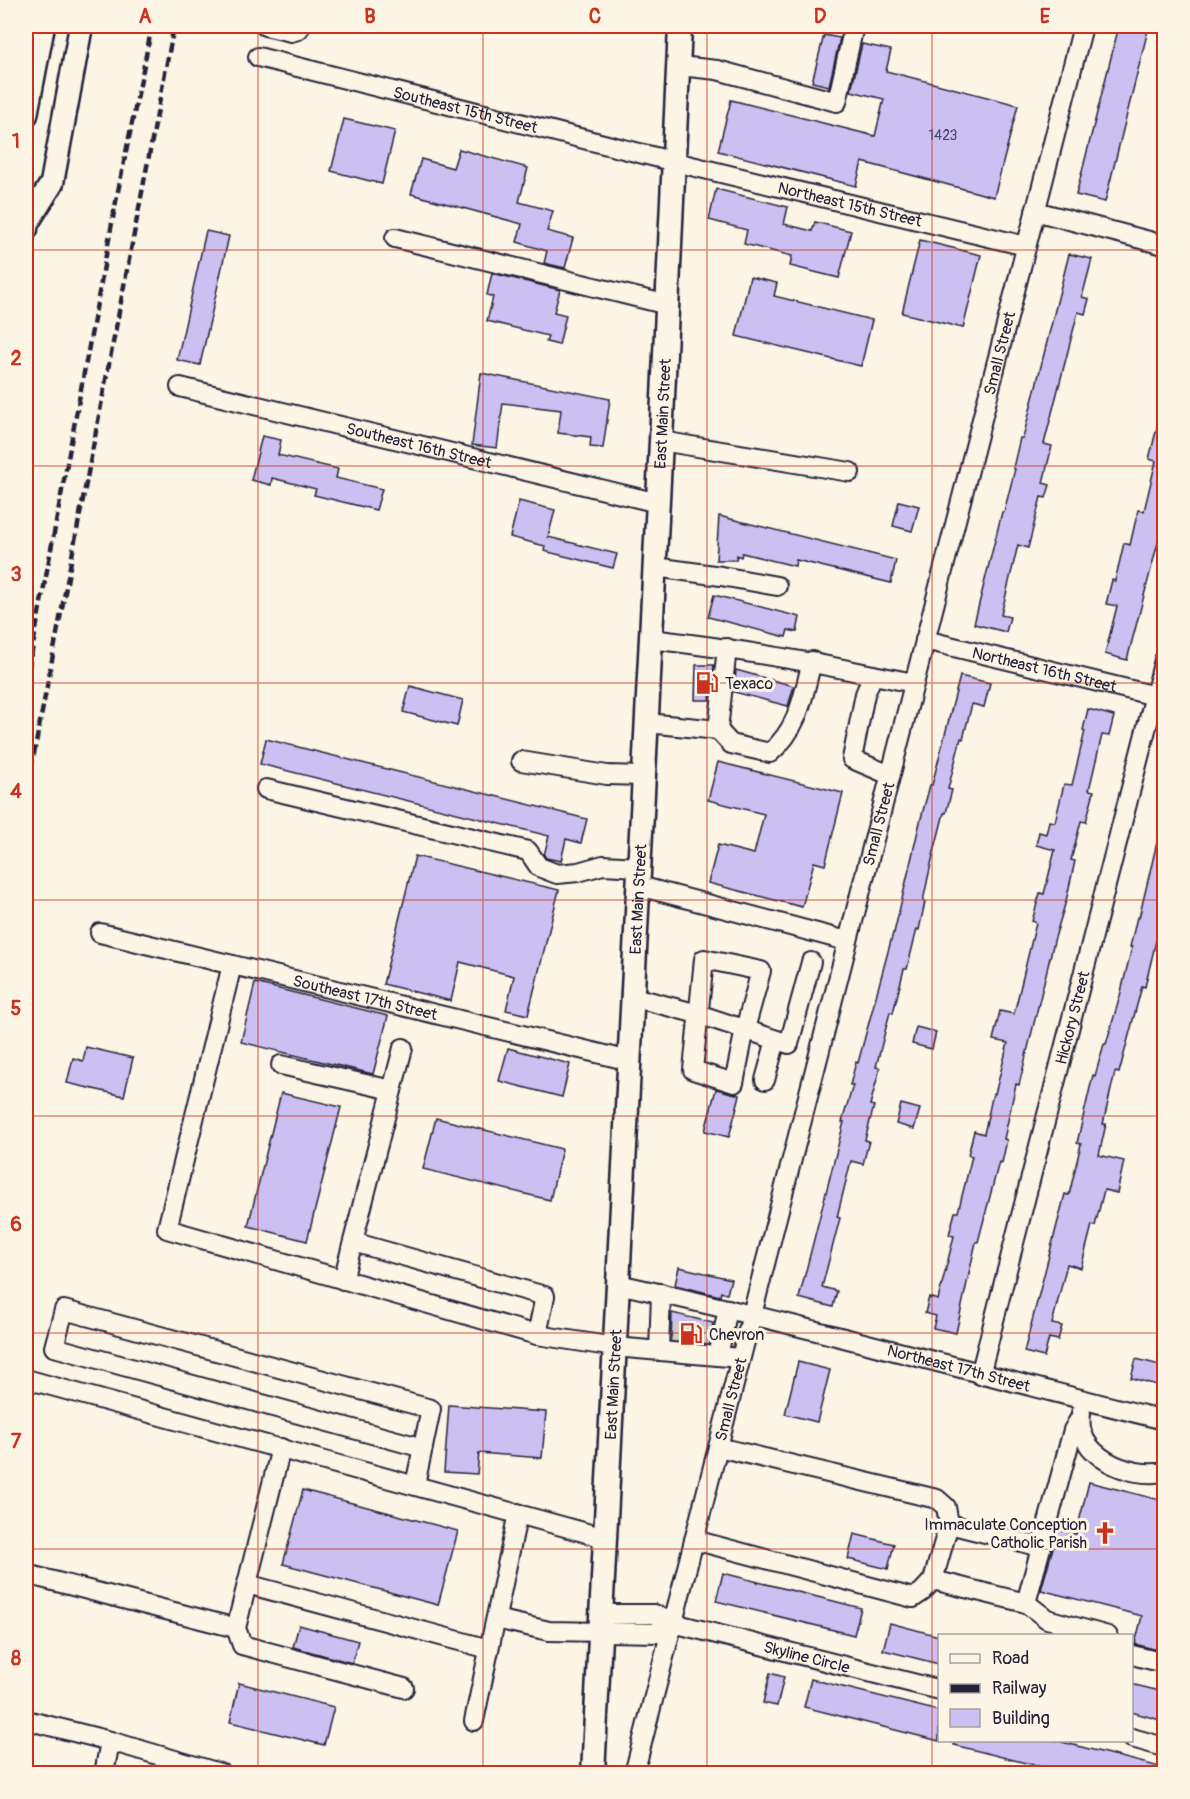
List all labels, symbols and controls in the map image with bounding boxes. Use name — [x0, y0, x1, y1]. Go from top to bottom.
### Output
text: A — [139, 4, 152, 29]
text: B — [364, 4, 376, 29]
text: C — [589, 4, 601, 29]
text: D — [814, 4, 827, 29]
text: E — [1040, 4, 1051, 29]
street label: Southeast 15th Street — [391, 82, 540, 138]
house number: 1423 — [929, 127, 958, 144]
text: 1 — [12, 129, 20, 154]
street label: Northeast 15th Street — [776, 178, 924, 232]
street label: Small Street — [980, 309, 1020, 397]
text: 2 — [10, 346, 22, 371]
street label: East Main Street — [651, 358, 676, 470]
street label: Southeast 16th Street — [344, 419, 494, 473]
text: 3 — [10, 562, 22, 587]
street label: Northeast 16th Street — [970, 643, 1119, 697]
fuel station icon: Texaco — [694, 670, 720, 696]
place label: Texaco — [725, 674, 773, 694]
text: 4 — [10, 779, 22, 804]
street label: Small Street — [859, 780, 899, 868]
street label: East Main Street — [626, 843, 651, 955]
street label: Hickory Street — [1051, 968, 1095, 1067]
street label: Southeast 17th Street — [291, 971, 440, 1025]
text: 5 — [11, 996, 22, 1021]
text: 6 — [10, 1212, 22, 1237]
fuel station icon: Chevron — [678, 1321, 704, 1347]
place label: Chevron — [709, 1325, 764, 1345]
street label: East Main Street — [601, 1328, 627, 1440]
street label: Northeast 17th Street — [885, 1340, 1033, 1397]
street label: Small Street — [711, 1355, 752, 1443]
text: 7 — [11, 1429, 22, 1454]
place label: Immaculate Conception Catholic Parish — [924, 1515, 1087, 1553]
church icon: Immaculate Conception Catholic Parish — [1092, 1520, 1118, 1546]
legend — [938, 1634, 1133, 1742]
street label: Skyline Circle — [761, 1637, 852, 1678]
text: 8 — [11, 1646, 21, 1671]
text: Road — [992, 1647, 1029, 1670]
text: Railway — [992, 1677, 1047, 1700]
text: Building — [992, 1707, 1050, 1730]

